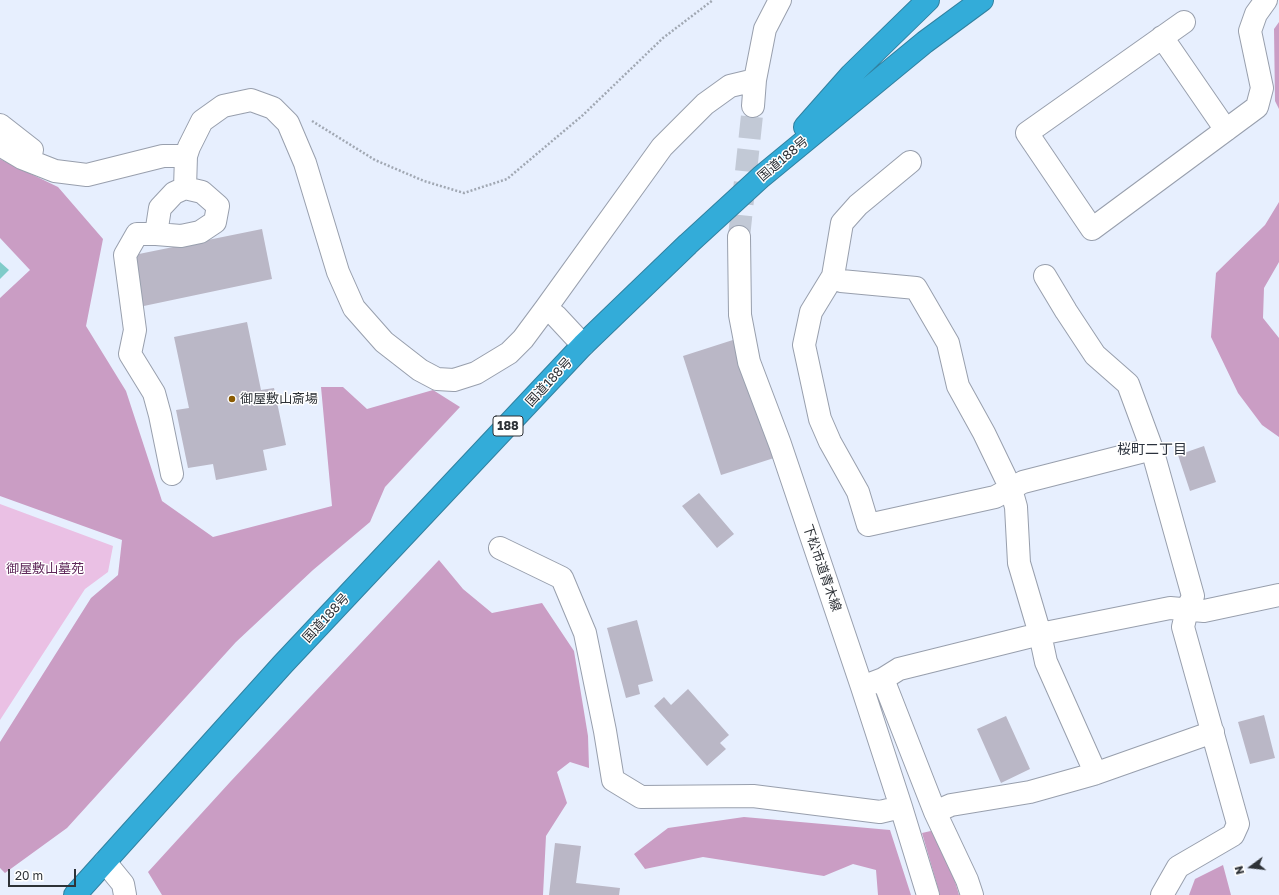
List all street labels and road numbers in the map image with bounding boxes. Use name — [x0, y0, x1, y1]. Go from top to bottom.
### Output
street label: 国道188号 — [755, 133, 811, 185]
street label: 国道188号 — [522, 354, 576, 410]
road number: 188 — [493, 416, 523, 436]
street label: 下松市道青木線 — [800, 522, 844, 614]
street label: 国道188号 — [299, 590, 353, 646]

